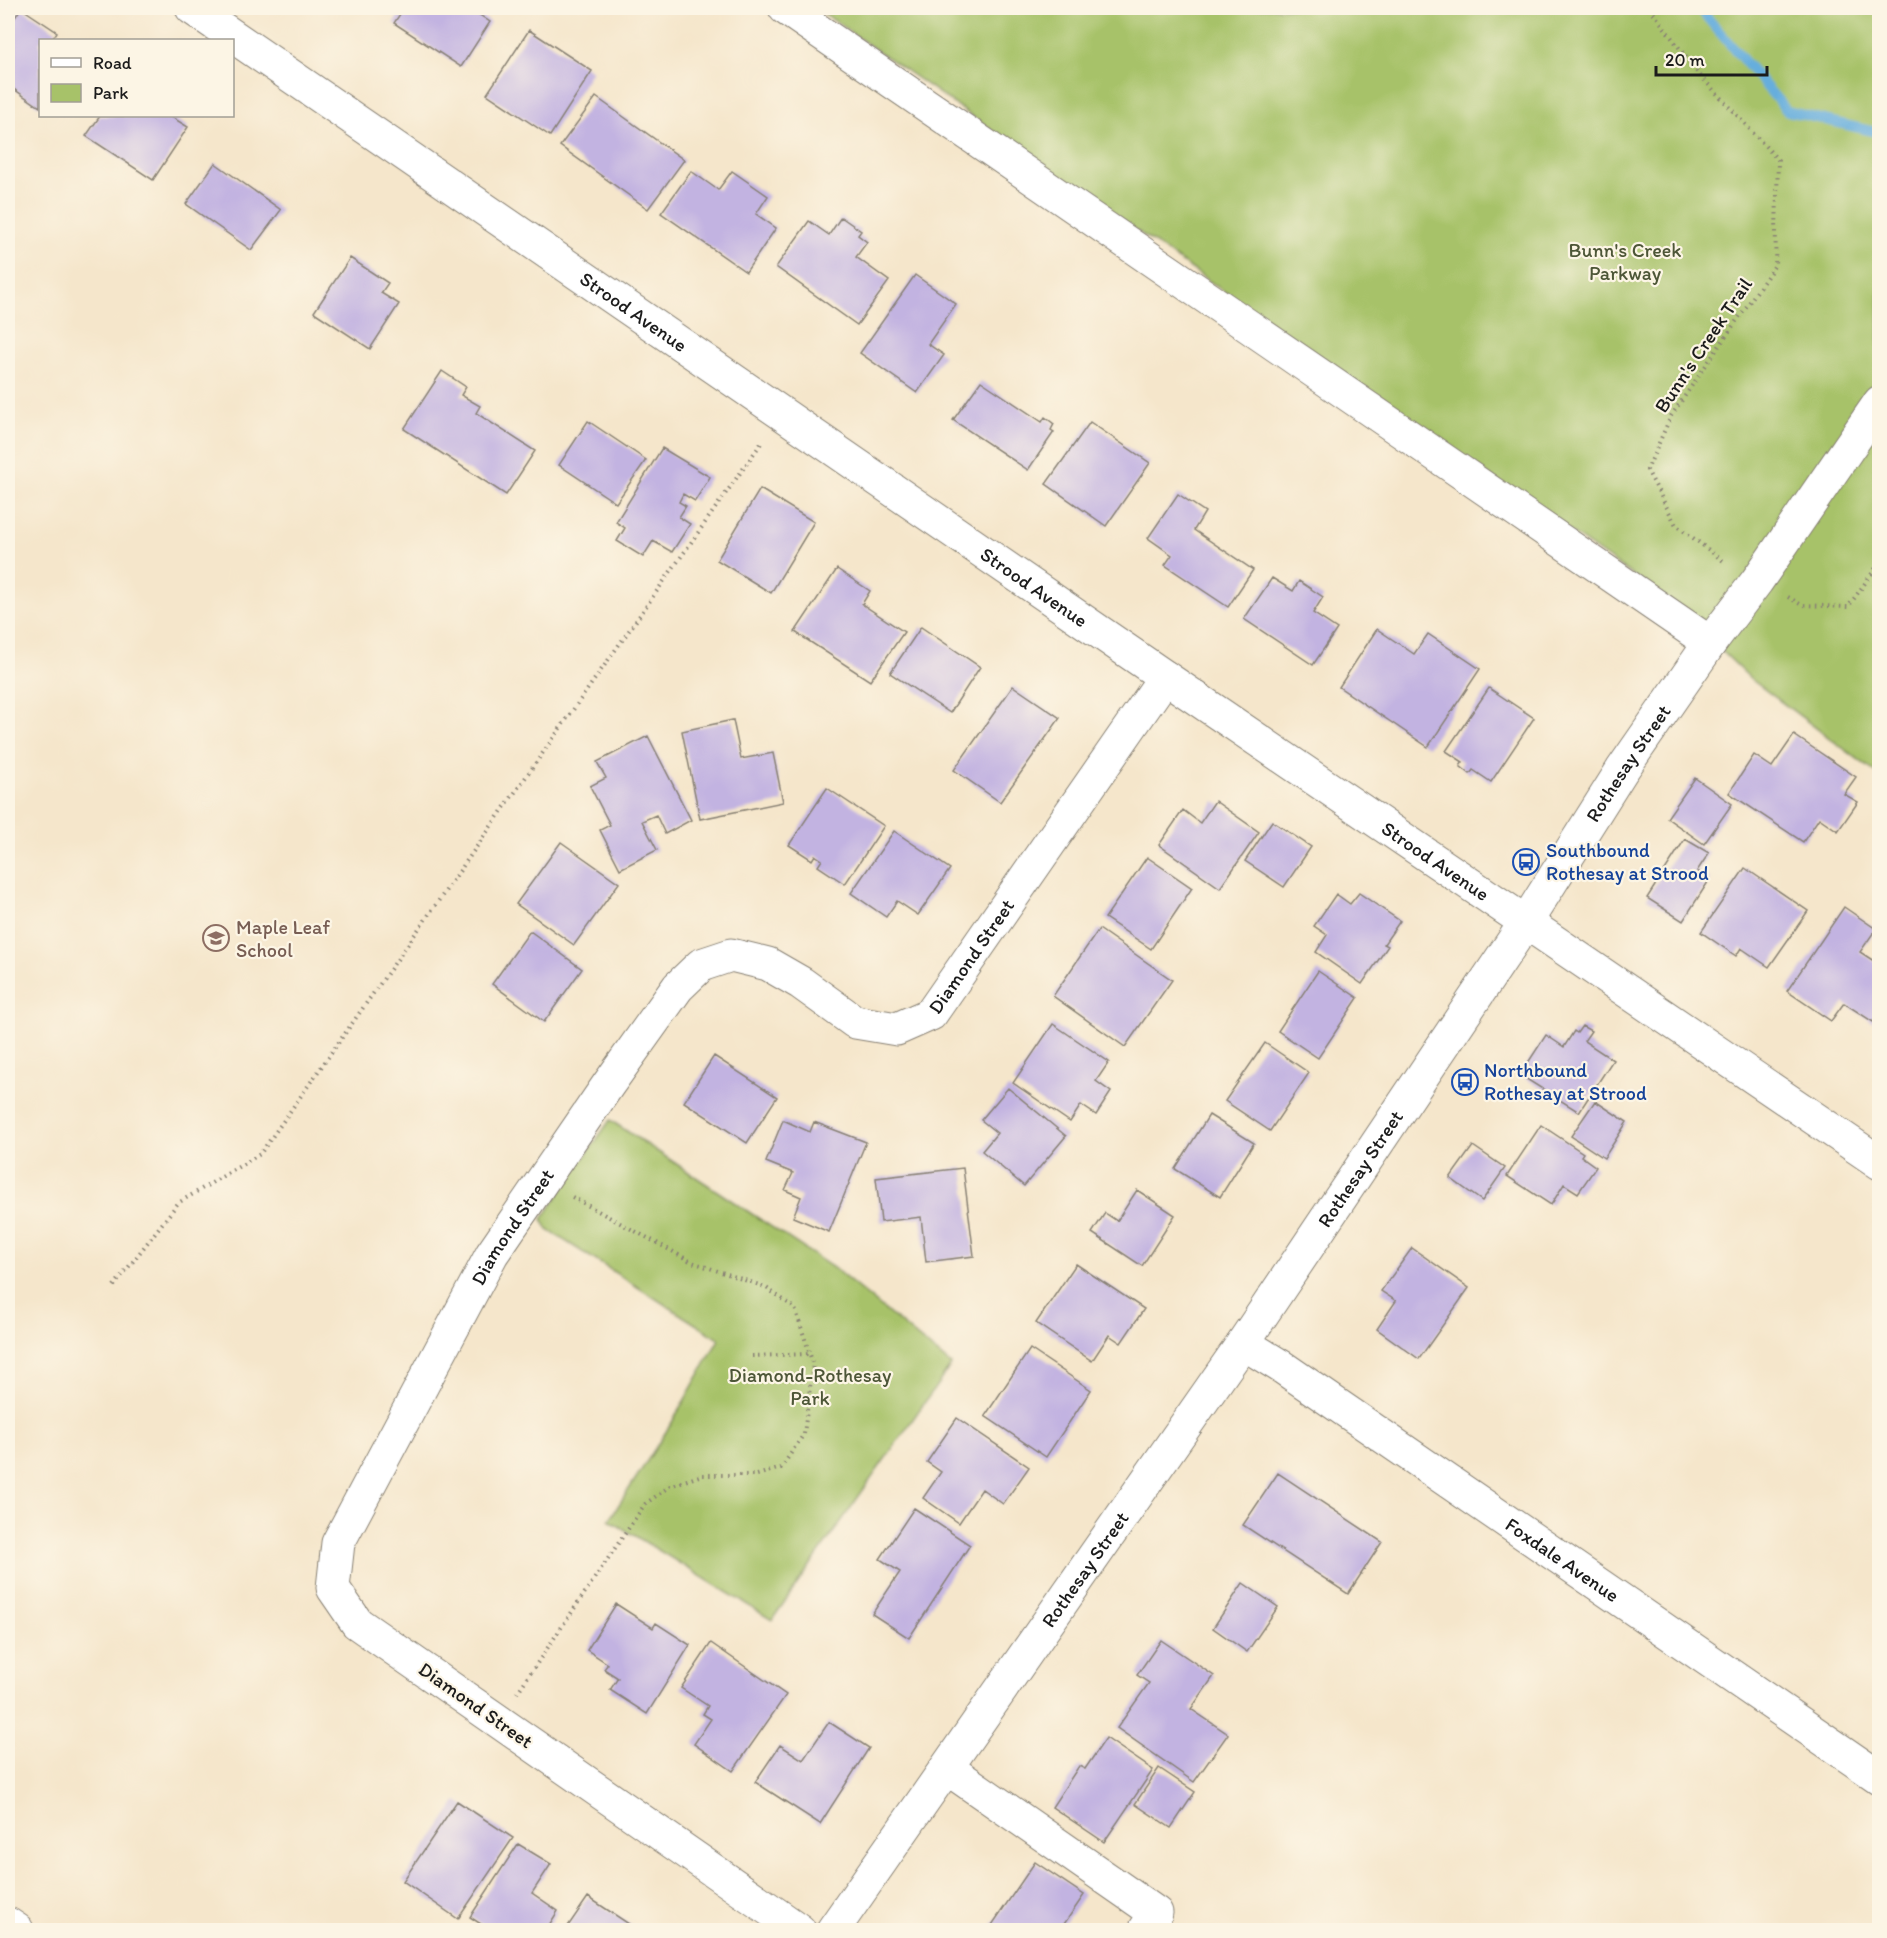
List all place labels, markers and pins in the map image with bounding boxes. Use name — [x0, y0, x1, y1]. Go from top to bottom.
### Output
place label: Southbound Rothesay at Strood — [1546, 838, 1709, 885]
bus stop icon: Southbound Rothesay at Strood — [1511, 847, 1541, 877]
place label: Maple Leaf School — [236, 915, 331, 962]
school or university icon: Maple Leaf School — [201, 923, 231, 953]
place label: Northbound Rothesay at Strood — [1484, 1058, 1647, 1105]
bus stop icon: Northbound Rothesay at Strood — [1450, 1067, 1480, 1097]

